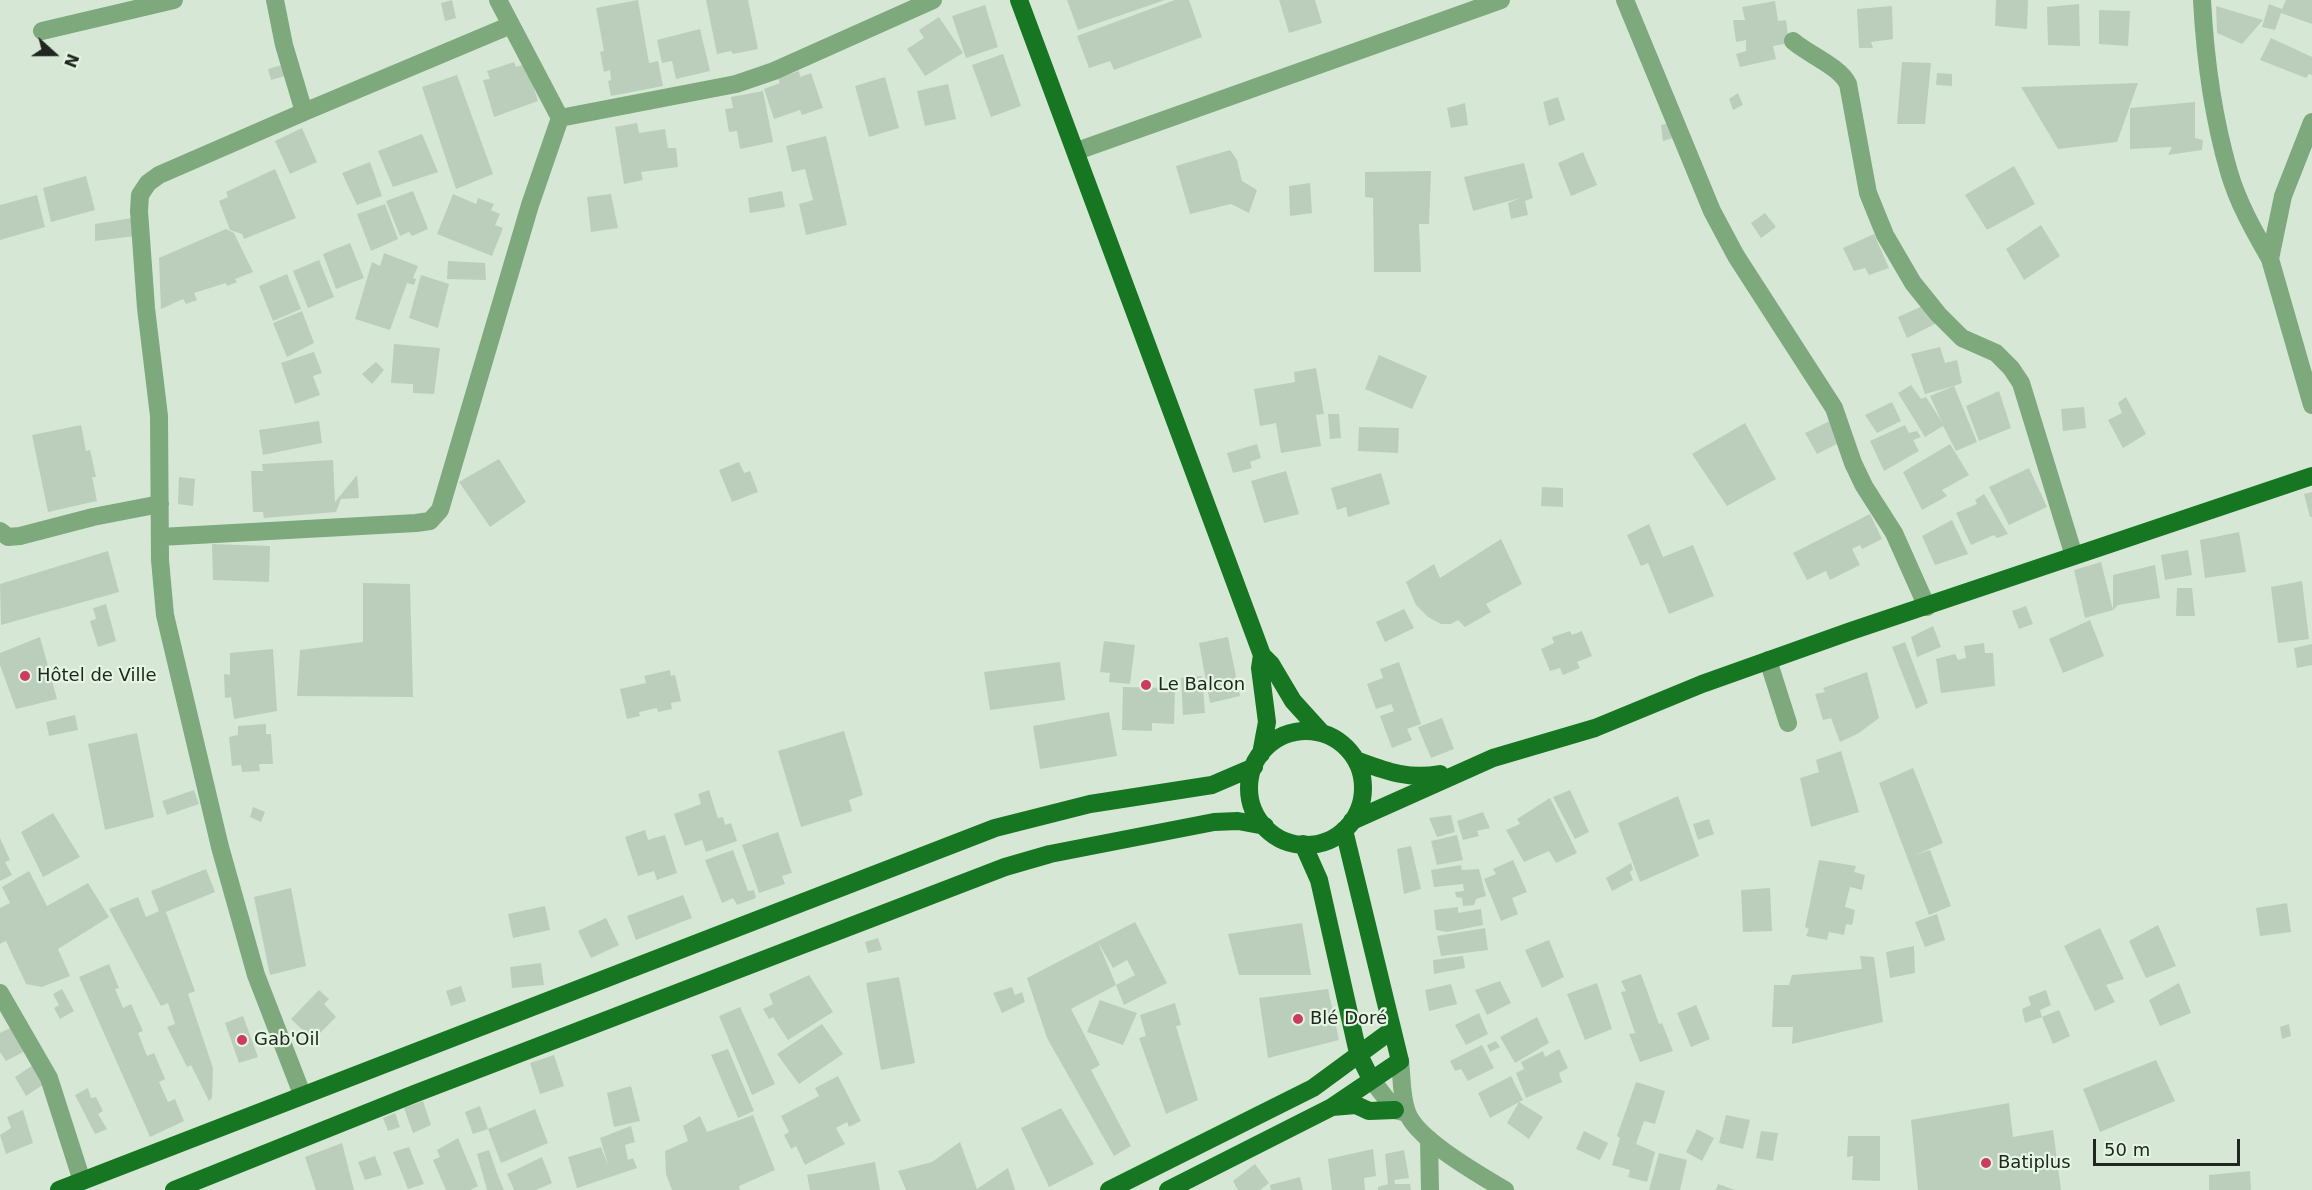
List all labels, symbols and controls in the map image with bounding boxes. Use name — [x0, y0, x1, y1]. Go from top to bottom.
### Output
north arrow — [24, 24, 84, 84]
text: N — [60, 51, 83, 70]
place label: Hôtel de Ville — [37, 665, 157, 687]
marker: Hôtel de Ville — [18, 669, 32, 683]
place label: Le Balcon — [1158, 674, 1245, 696]
marker: Le Balcon — [1139, 678, 1153, 692]
place label: Blé Doré — [1310, 1008, 1387, 1030]
marker: Blé Doré — [1291, 1012, 1305, 1026]
place label: Gab'Oil — [254, 1029, 320, 1051]
marker: Gab'Oil — [235, 1033, 249, 1047]
scale bar — [2096, 1127, 2243, 1165]
text: 50 m — [2104, 1139, 2150, 1160]
place label: Batiplus — [1998, 1152, 2071, 1174]
marker: Batiplus — [1979, 1156, 1993, 1170]

